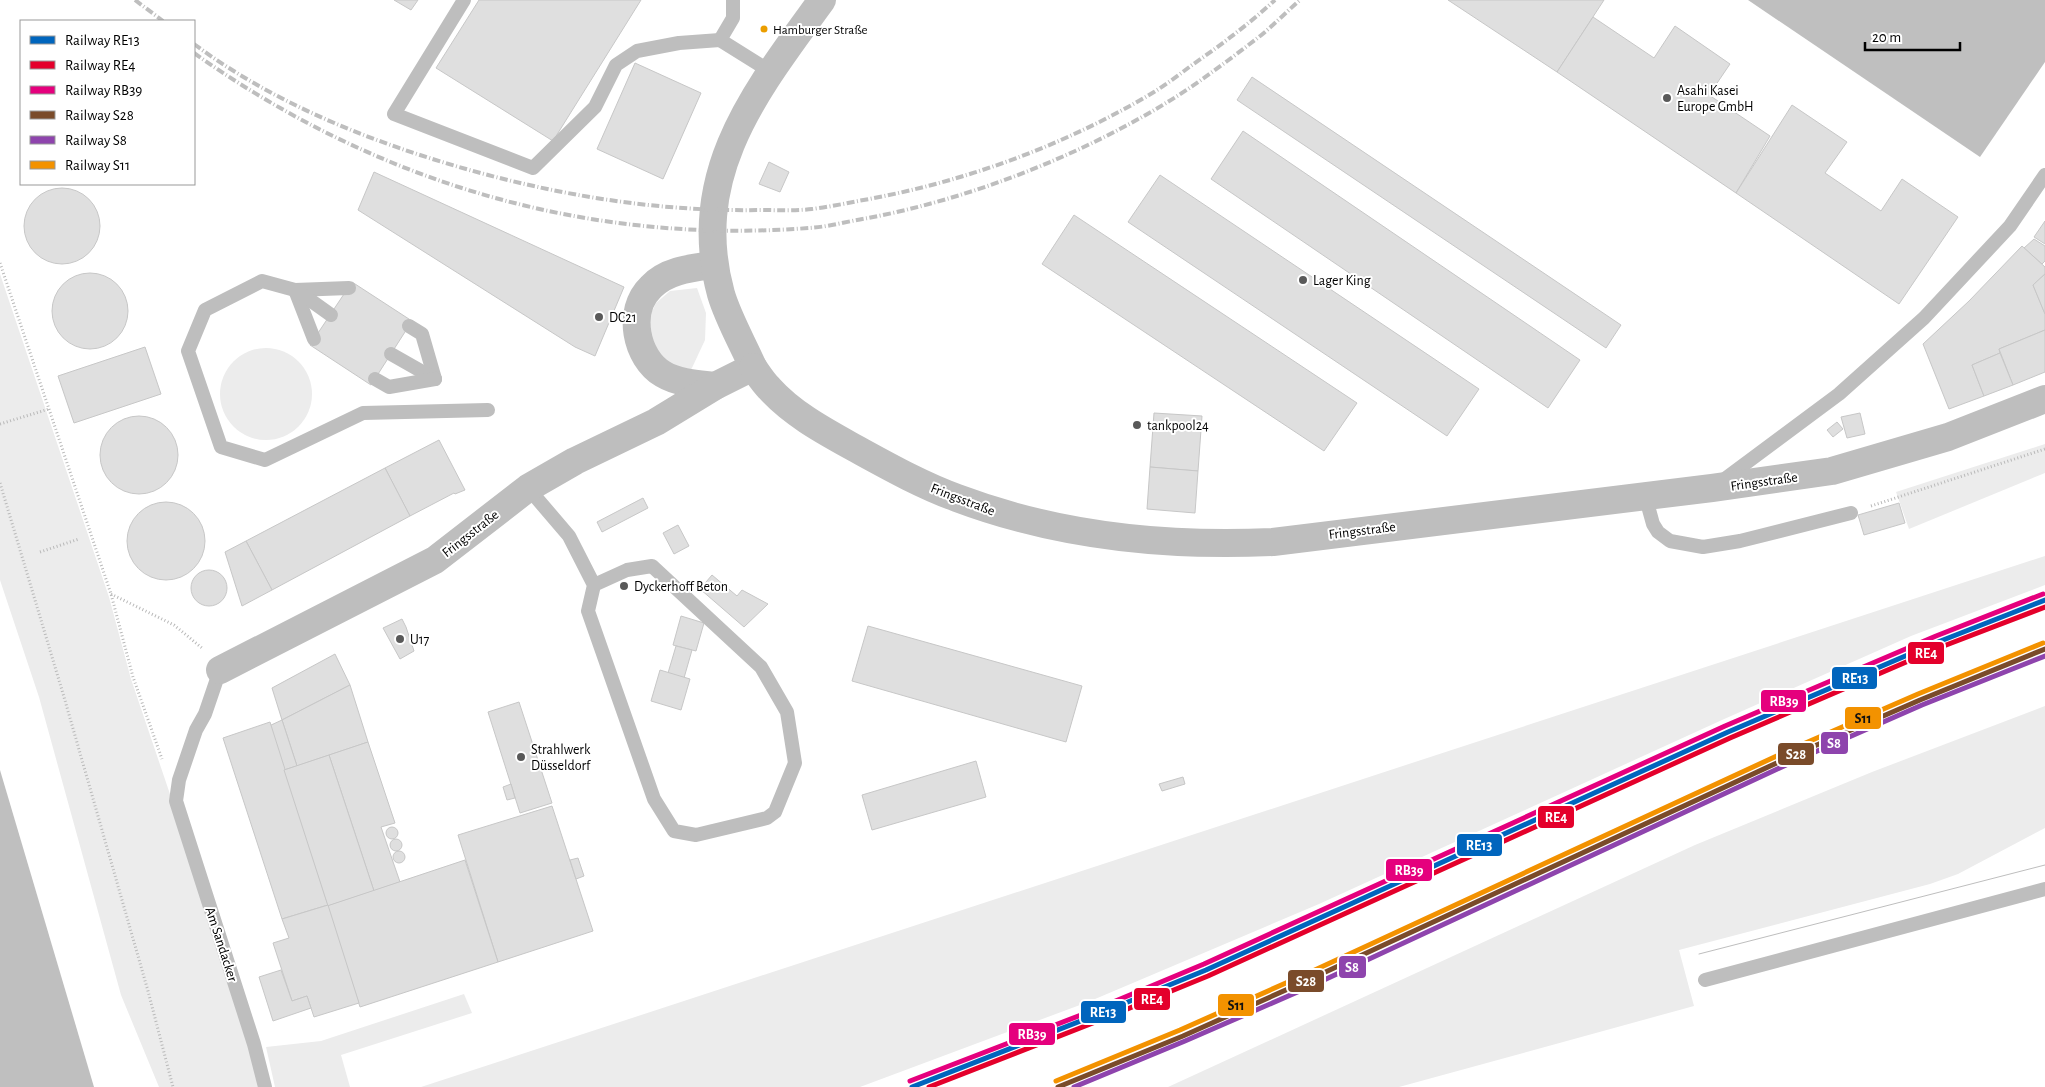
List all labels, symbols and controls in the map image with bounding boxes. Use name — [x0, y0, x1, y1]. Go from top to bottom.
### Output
legend — [20, 20, 195, 185]
scale bar — [1865, 20, 1960, 52]
marker: Hamburger Straße — [759, 24, 769, 34]
place label: Hamburger Straße — [773, 24, 868, 37]
text: 20 m — [1872, 30, 1901, 45]
text: Railway RE13 — [65, 33, 140, 48]
text: Railway RE4 — [65, 58, 136, 73]
text: Railway RB39 — [65, 83, 142, 98]
place label: Asahi Kasei Europe GmbH — [1677, 84, 1754, 114]
marker: Asahi Kasei Europe GmbH — [1661, 92, 1673, 104]
text: Railway S28 — [65, 108, 134, 123]
text: Railway S8 — [65, 133, 127, 148]
text: Railway S11 — [65, 158, 130, 173]
marker: Lager King — [1297, 274, 1309, 286]
place label: Lager King — [1313, 274, 1371, 288]
marker: DC21 — [593, 311, 605, 323]
place label: DC21 — [609, 311, 637, 325]
marker: tankpool24 — [1131, 419, 1143, 431]
place label: tankpool24 — [1147, 419, 1209, 433]
street label: Fringsstraße — [1730, 470, 1798, 494]
street label: Fringsstraße — [929, 481, 997, 519]
street label: Fringsstraße — [440, 508, 501, 560]
street label: Fringsstraße — [1328, 520, 1396, 542]
marker: Dyckerhoff Beton — [618, 580, 630, 592]
place label: Dyckerhoff Beton — [634, 580, 728, 594]
marker: U17 — [394, 633, 406, 645]
place label: U17 — [410, 633, 430, 647]
line badge: RE4 — [1907, 641, 1945, 665]
text: RE4 — [1915, 647, 1937, 661]
line badge: RE13 — [1831, 666, 1878, 690]
text: RE13 — [1842, 672, 1868, 686]
line badge: RB39 — [1760, 689, 1807, 713]
text: RB39 — [1769, 695, 1799, 709]
line badge: S11 — [1844, 706, 1882, 730]
text: S11 — [1854, 712, 1872, 726]
line badge: S8 — [1820, 731, 1849, 755]
text: S8 — [1827, 737, 1841, 751]
line badge: S28 — [1777, 742, 1815, 766]
place label: Strahlwerk Düsseldorf — [531, 743, 591, 773]
text: S28 — [1786, 748, 1806, 762]
marker: Strahlwerk Düsseldorf — [515, 751, 527, 763]
line badge: RE4 — [1537, 805, 1575, 829]
text: RE4 — [1545, 811, 1567, 825]
line badge: RE13 — [1456, 833, 1503, 857]
text: RE13 — [1466, 839, 1492, 853]
line badge: RB39 — [1385, 858, 1433, 882]
text: RB39 — [1394, 864, 1424, 878]
street label: Am Sandacker — [202, 905, 240, 984]
line badge: S8 — [1338, 955, 1367, 979]
text: S8 — [1345, 961, 1359, 975]
line badge: S28 — [1287, 969, 1325, 993]
text: S28 — [1296, 975, 1316, 989]
line badge: RE4 — [1133, 987, 1171, 1011]
text: RE4 — [1141, 993, 1163, 1007]
line badge: S11 — [1217, 993, 1255, 1017]
text: S11 — [1227, 999, 1245, 1013]
line badge: RE13 — [1080, 1000, 1127, 1024]
text: RE13 — [1090, 1006, 1116, 1020]
line badge: RB39 — [1008, 1022, 1056, 1046]
text: RB39 — [1017, 1028, 1047, 1042]

